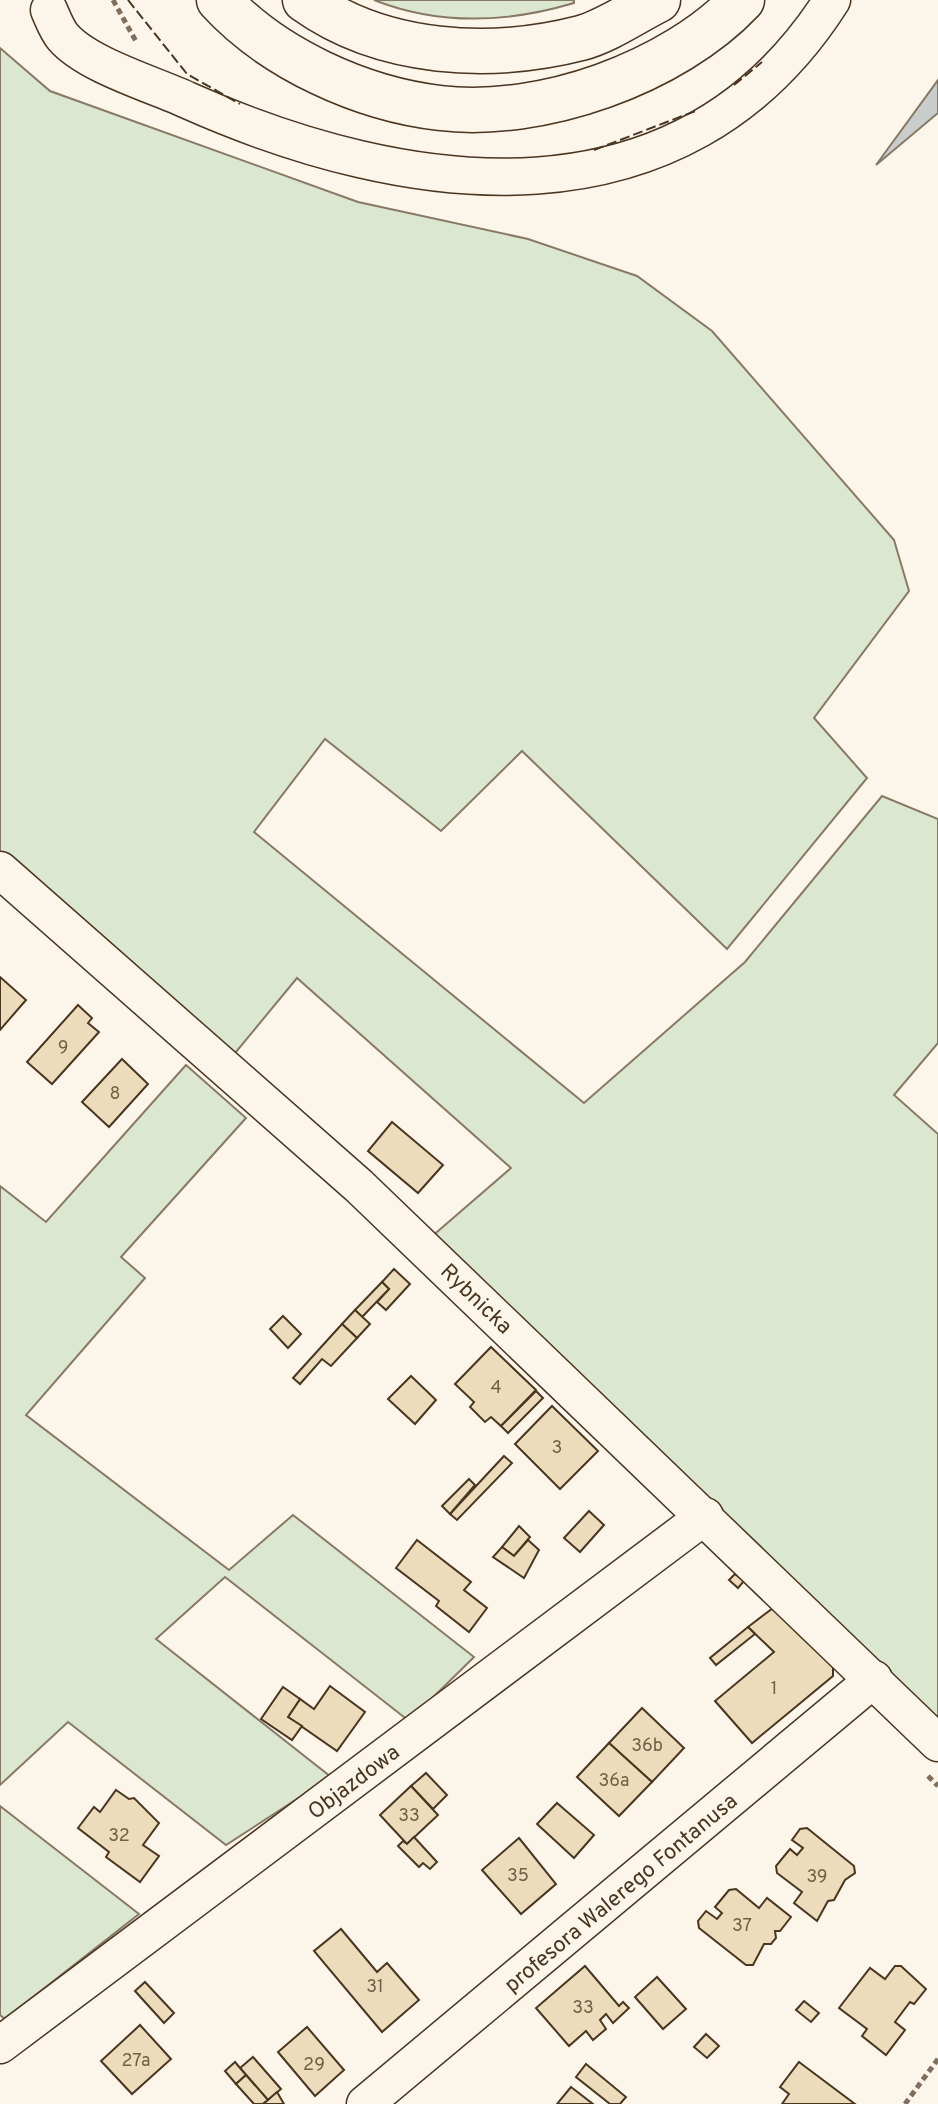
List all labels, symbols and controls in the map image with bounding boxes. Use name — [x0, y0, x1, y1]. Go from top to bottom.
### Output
house number: 9 — [58, 1037, 68, 1060]
house number: 8 — [110, 1083, 121, 1106]
street label: Rybnicka — [434, 1259, 517, 1341]
house number: 4 — [490, 1377, 502, 1400]
house number: 3 — [552, 1437, 562, 1460]
house number: 1 — [771, 1678, 777, 1701]
house number: 36b — [631, 1735, 663, 1758]
street label: Objazdowa — [303, 1740, 406, 1826]
house number: 36a — [598, 1770, 630, 1793]
street label: profesora Walerego Fontanusa — [500, 1788, 744, 1999]
house number: 33 — [398, 1805, 420, 1828]
house number: 32 — [108, 1825, 130, 1848]
house number: 35 — [507, 1865, 529, 1888]
house number: 39 — [806, 1866, 828, 1889]
house number: 37 — [732, 1915, 752, 1938]
house number: 31 — [366, 1976, 384, 1999]
house number: 33 — [572, 1997, 594, 2020]
house number: 27a — [121, 2050, 151, 2073]
house number: 29 — [303, 2054, 325, 2077]

